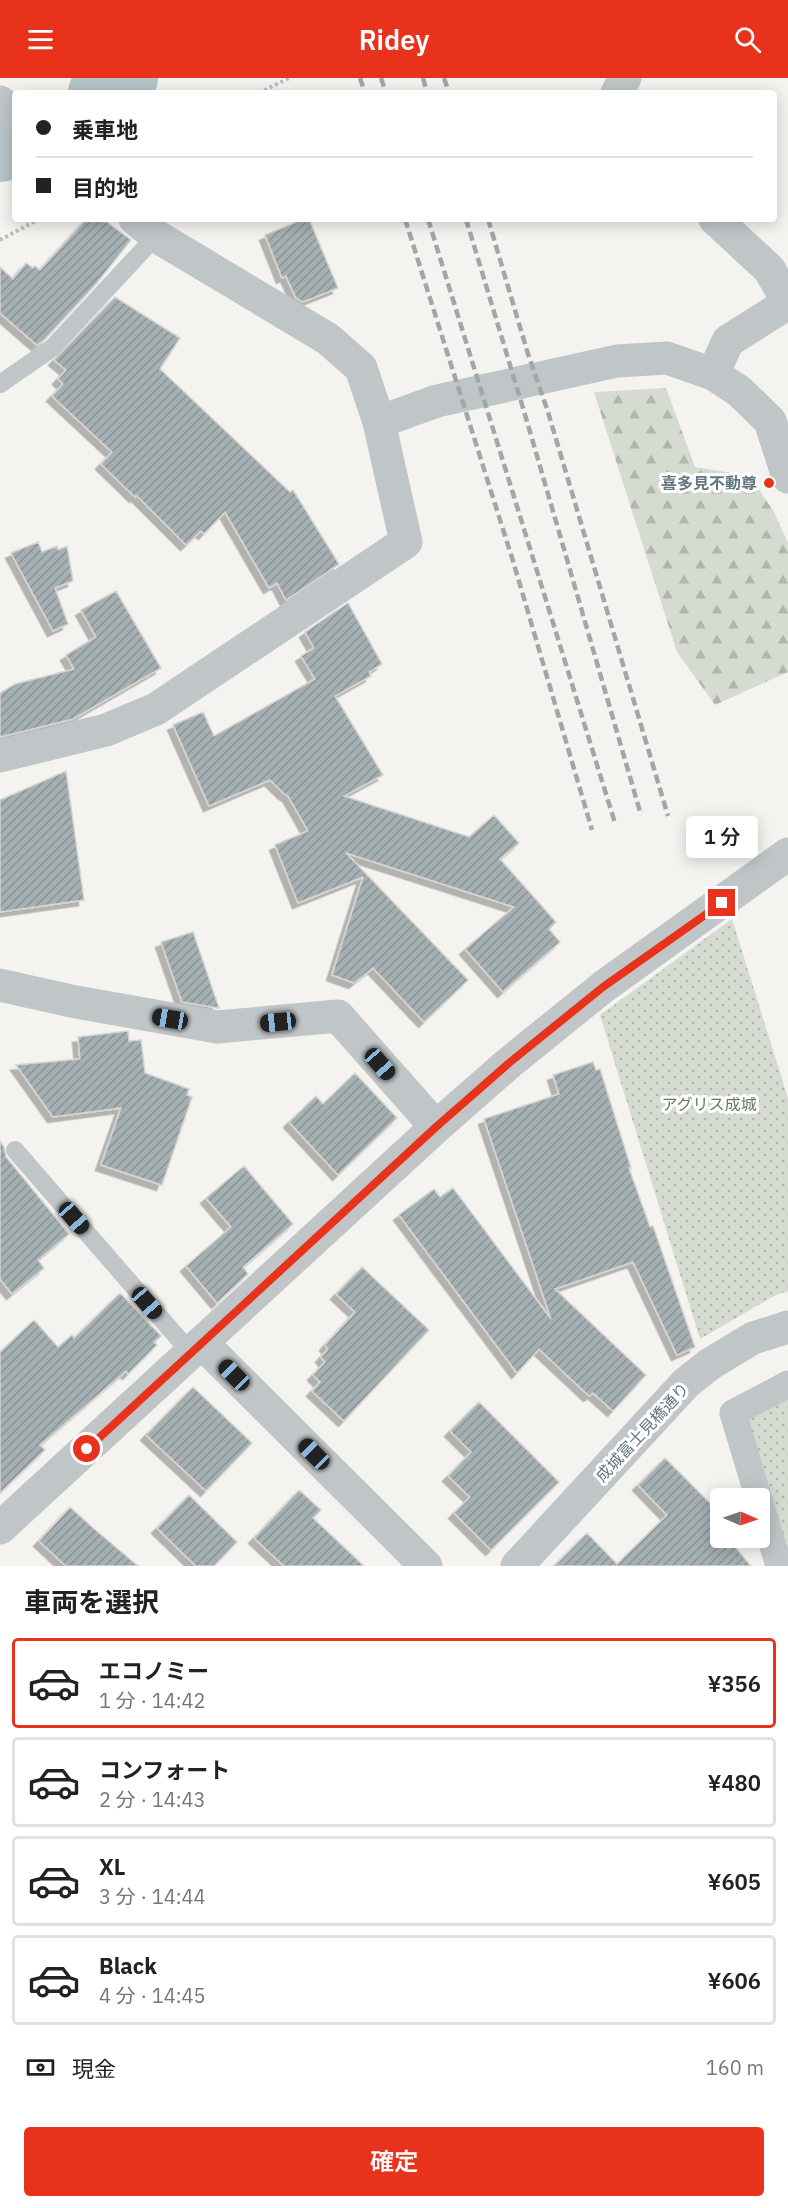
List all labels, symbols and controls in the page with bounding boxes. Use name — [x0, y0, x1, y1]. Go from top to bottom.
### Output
text: Ridey — [359, 22, 429, 57]
icon: menu — [24, 23, 57, 56]
icon: search — [731, 23, 764, 56]
text: 乗車地 — [72, 115, 138, 144]
text: 目的地 — [72, 173, 138, 202]
place label: 喜多見不動尊 — [661, 473, 757, 493]
marker: 喜多見不動尊 — [762, 476, 776, 490]
callout: 1 分 — [686, 816, 758, 858]
text: 1 分 — [704, 823, 740, 850]
route end — [708, 889, 735, 916]
car — [151, 1007, 189, 1031]
car — [259, 1011, 297, 1033]
car — [361, 1045, 399, 1083]
park label: アグリス成城 — [661, 1094, 757, 1114]
car — [55, 1199, 93, 1237]
car — [128, 1284, 166, 1322]
car — [215, 1356, 253, 1394]
street label: 成城富士見橋通り — [591, 1378, 693, 1486]
route start — [73, 1435, 100, 1462]
car — [295, 1435, 333, 1473]
north arrow — [710, 1488, 770, 1548]
map controls — [710, 1488, 770, 1548]
text: 車両を選択 — [24, 1584, 159, 1619]
icon: car — [27, 1656, 81, 1710]
text: エコノミー — [99, 1656, 209, 1685]
text: ¥356 — [707, 1669, 761, 1698]
text: 1 分 · 14:42 — [99, 1687, 206, 1714]
icon: car — [27, 1755, 81, 1809]
text: コンフォート — [99, 1755, 230, 1784]
text: ¥480 — [707, 1768, 761, 1797]
text: 2 分 · 14:43 — [99, 1786, 206, 1813]
text: XL — [99, 1852, 125, 1881]
icon: car — [27, 1854, 81, 1908]
text: ¥605 — [707, 1867, 761, 1896]
text: 3 分 · 14:44 — [99, 1883, 206, 1910]
text: Black — [99, 1951, 157, 1980]
icon: car — [27, 1953, 81, 2007]
text: ¥606 — [707, 1966, 761, 1995]
text: 4 分 · 14:45 — [99, 1982, 206, 2009]
icon: cash — [24, 2051, 57, 2084]
text: 現金 — [72, 2054, 116, 2083]
text: 160 m — [706, 2054, 764, 2081]
button: 確定 — [24, 2127, 764, 2196]

